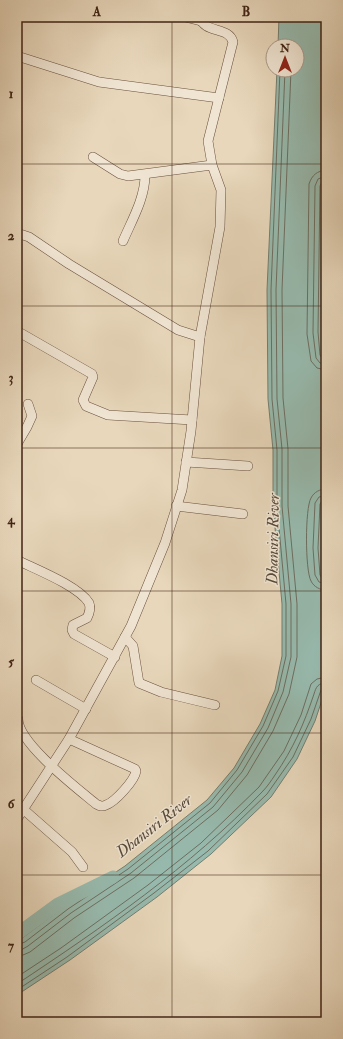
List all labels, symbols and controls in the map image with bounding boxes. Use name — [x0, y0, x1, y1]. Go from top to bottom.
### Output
text: A — [92, 4, 102, 20]
text: B — [242, 4, 250, 20]
north arrow — [265, 38, 305, 78]
text: N — [279, 42, 291, 55]
text: 1 — [9, 86, 14, 102]
text: 2 — [8, 228, 15, 244]
text: 3 — [9, 370, 14, 386]
water label: Dhansiri River — [262, 492, 284, 586]
text: 4 — [6, 512, 15, 528]
text: 5 — [8, 654, 14, 670]
water label: Dhansiri River — [111, 789, 197, 863]
text: 6 — [8, 796, 16, 812]
text: 7 — [8, 938, 15, 954]

